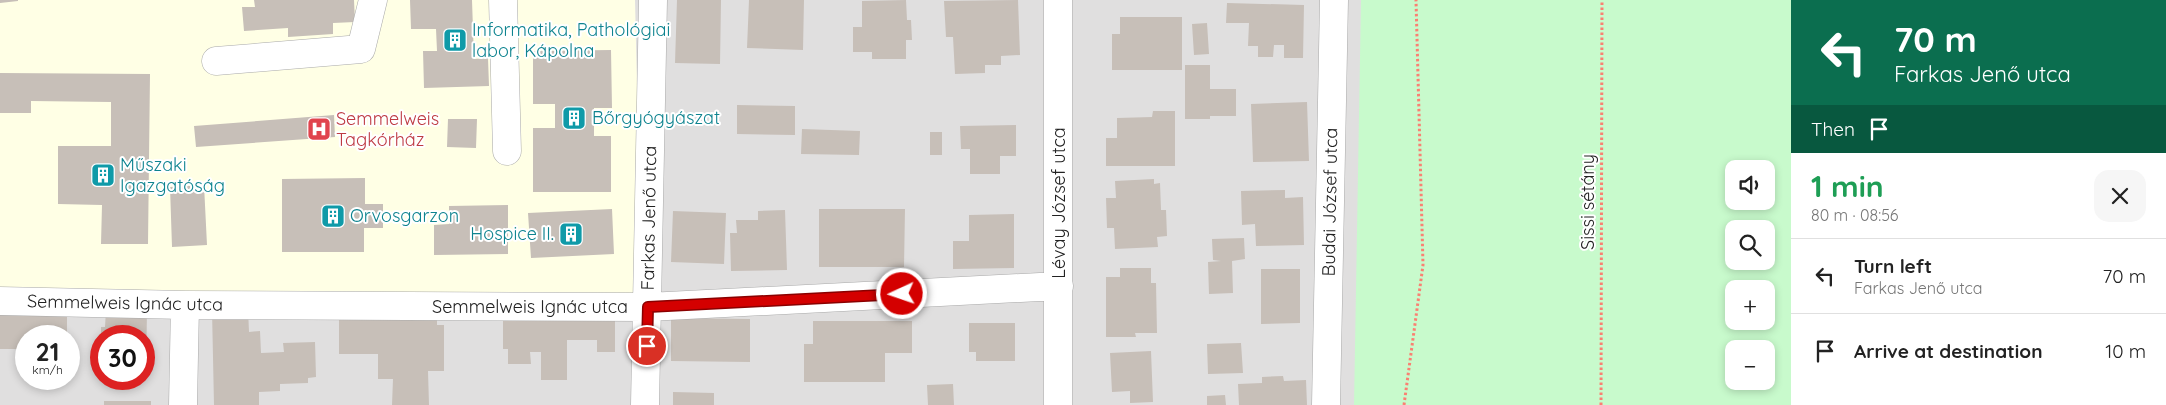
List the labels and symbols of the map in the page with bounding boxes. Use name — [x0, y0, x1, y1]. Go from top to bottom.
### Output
place label: Informatika, Pathológiai labor, Kápolna — [472, 18, 670, 62]
building icon: Informatika, Pathológiai labor, Kápolna — [442, 27, 468, 53]
building icon: Bőrgyógyászat — [561, 105, 587, 131]
place label: Bőrgyógyászat — [592, 106, 720, 129]
place label: Semmelweis Tagkórház — [336, 107, 439, 151]
hospital icon: Semmelweis Tagkórház — [306, 116, 332, 142]
street label: Lévay József utca — [1047, 127, 1070, 279]
street label: Budai József utca — [1317, 127, 1342, 277]
street label: Farkas Jenő utca — [636, 145, 661, 291]
place label: Műszaki Igazgatóság — [120, 153, 225, 197]
street label: Sissi sétány — [1576, 154, 1599, 250]
building icon: Műszaki Igazgatóság — [90, 162, 116, 188]
building icon: Orvosgarzon — [320, 203, 346, 229]
place label: Orvosgarzon — [350, 204, 459, 227]
building icon: Hospice II. — [558, 221, 584, 247]
place label: Hospice II. — [470, 222, 554, 245]
position arrow — [875, 267, 927, 319]
street label: Semmelweis Ignác utca — [27, 289, 223, 316]
street label: Semmelweis Ignác utca — [432, 295, 628, 318]
speed limit sign: 30 — [90, 325, 155, 390]
pin — [626, 325, 668, 367]

